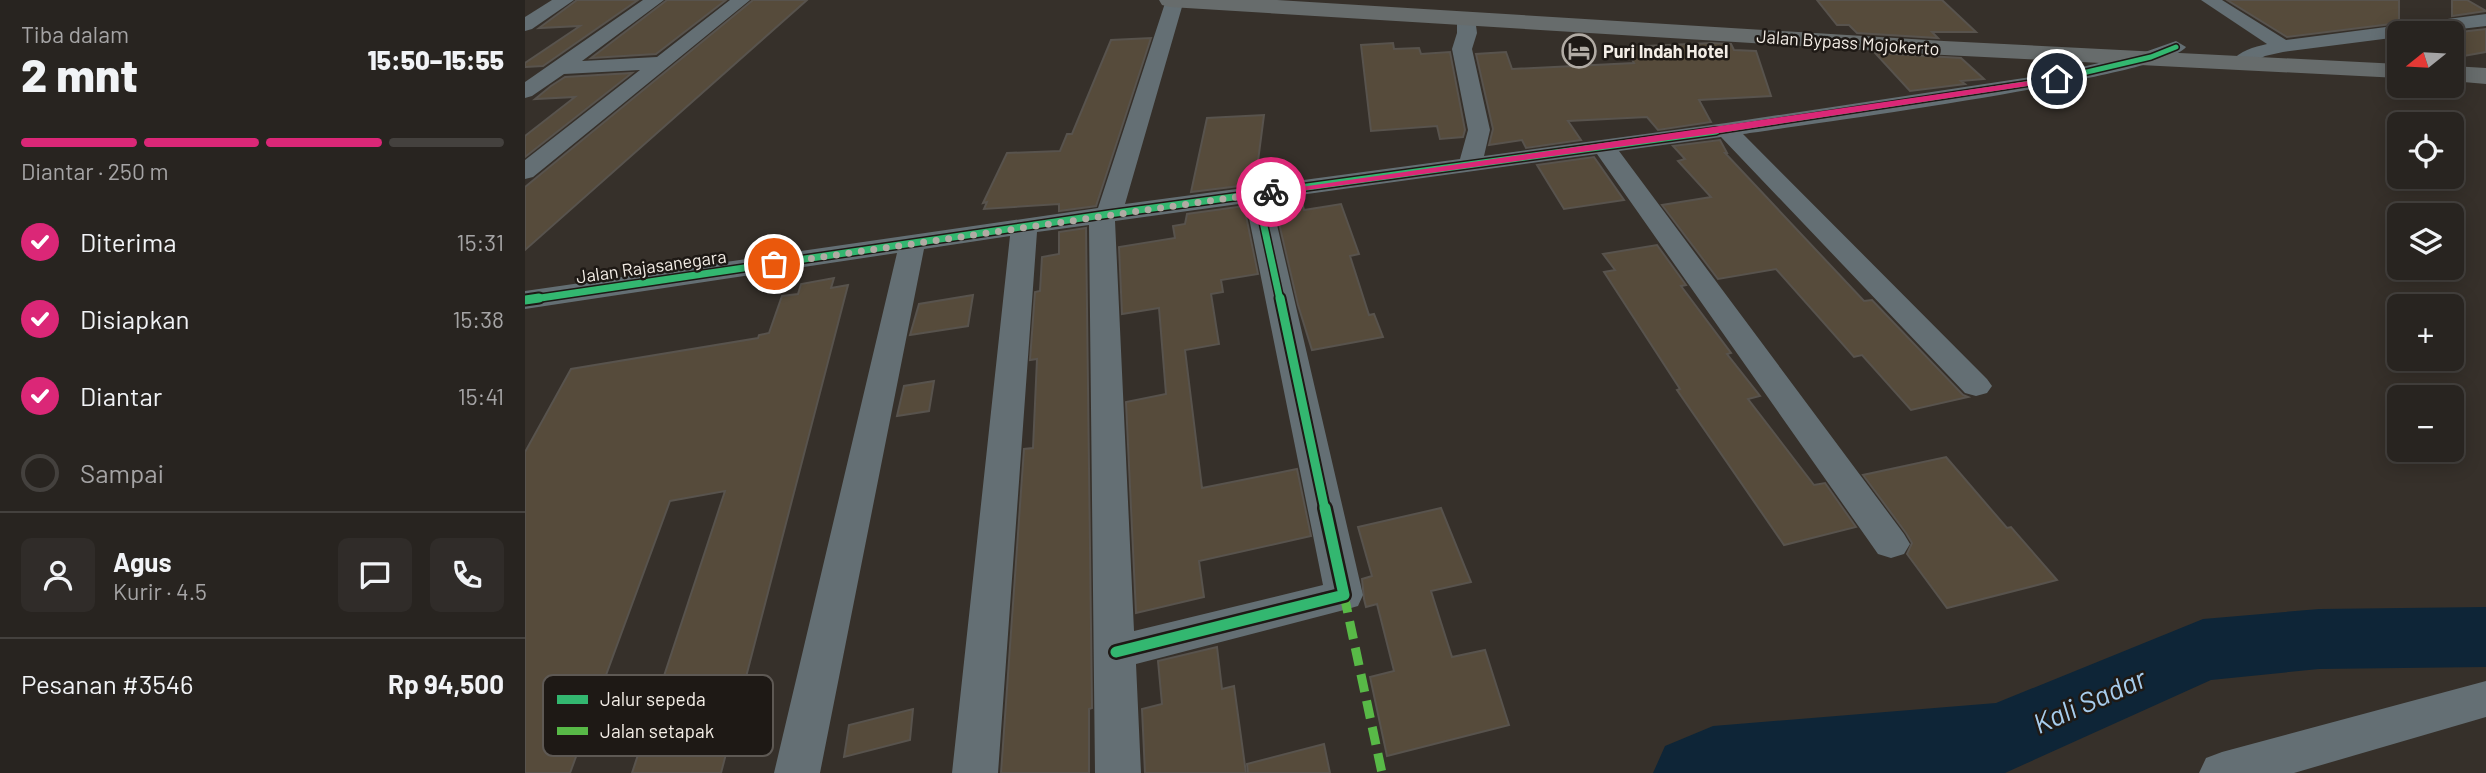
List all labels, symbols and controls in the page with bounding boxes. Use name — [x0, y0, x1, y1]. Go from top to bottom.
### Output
text: Tiba dalam — [21, 20, 129, 48]
north arrow — [2387, 21, 2464, 98]
map controls — [2387, 21, 2464, 462]
street label: Jalan Bypass Mojokerto — [1756, 25, 1940, 59]
hotel icon: Puri Indah Hotel — [1560, 32, 1598, 70]
place label: Puri Indah Hotel — [1603, 40, 1728, 62]
text: 15:50–15:55 — [368, 44, 504, 75]
text: 2 mnt — [21, 46, 138, 101]
pin — [2027, 49, 2087, 109]
icon: home — [2038, 60, 2076, 98]
button: locate — [2387, 112, 2464, 189]
text: Diantar · 250 m — [21, 157, 169, 185]
courier — [1236, 157, 1306, 227]
icon: bike — [1252, 173, 1290, 211]
button: layers — [2387, 203, 2464, 280]
icon: check — [21, 223, 59, 261]
text: Diterima — [80, 226, 177, 257]
text: 15:31 — [457, 228, 504, 256]
pin — [744, 234, 804, 294]
street label: Jalan Rajasanegara — [574, 245, 728, 287]
icon: bag — [755, 245, 793, 283]
button: + — [2387, 294, 2464, 371]
icon: check — [21, 300, 59, 338]
text: Disiapkan — [80, 303, 190, 334]
text: 15:38 — [453, 305, 504, 333]
icon: check — [21, 377, 59, 415]
text: Diantar — [80, 380, 162, 411]
text: 15:41 — [458, 382, 504, 410]
button: − — [2387, 385, 2464, 462]
text: Sampai — [80, 457, 164, 488]
button: person — [21, 538, 95, 612]
button: chat — [338, 538, 412, 612]
button: phone — [430, 538, 504, 612]
text: Agus — [113, 546, 172, 577]
text: Kurir · 4.5 — [113, 577, 207, 605]
water label: Kali Sadar — [2027, 660, 2152, 740]
text: Pesanan #3546 — [21, 668, 193, 699]
text: Rp 94,500 — [388, 668, 504, 699]
legend — [543, 675, 773, 756]
text: Jalur sepeda — [600, 687, 706, 710]
text: Jalan setapak — [600, 719, 714, 742]

